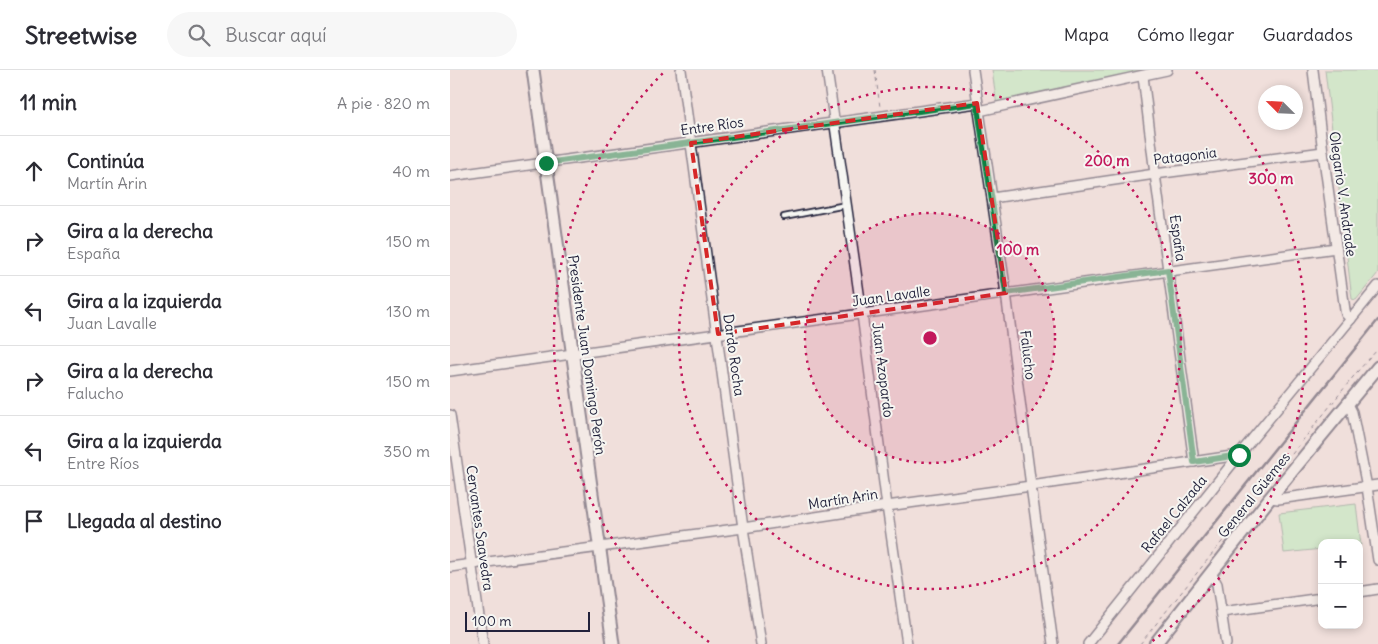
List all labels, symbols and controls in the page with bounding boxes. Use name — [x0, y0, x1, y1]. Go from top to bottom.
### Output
search box — [167, 12, 517, 57]
text: Streetwise — [25, 20, 137, 50]
icon: search — [185, 21, 213, 49]
text: Buscar aquí — [225, 23, 327, 47]
text: Mapa — [1064, 23, 1109, 46]
text: Cómo llegar — [1137, 23, 1234, 46]
text: Guardados — [1262, 23, 1353, 46]
north arrow — [1258, 85, 1303, 130]
text: 11 min — [20, 89, 77, 116]
text: A pie · 820 m — [337, 93, 430, 113]
street label: Entre Ríos — [679, 113, 745, 139]
street label: Olegario V. Andrade — [1325, 130, 1361, 258]
street label: Patagonia — [1152, 143, 1218, 169]
text: Continúa — [67, 149, 144, 173]
text: 200 m — [1085, 151, 1129, 170]
route end — [535, 152, 558, 175]
icon: ahead — [20, 157, 48, 185]
text: 40 m — [392, 161, 430, 181]
text: 300 m — [1249, 169, 1294, 188]
text: Martín Arin — [67, 173, 147, 193]
street label: España — [1166, 214, 1190, 262]
text: Gira a la derecha — [67, 219, 213, 243]
icon: right — [20, 227, 48, 255]
text: 150 m — [386, 231, 430, 251]
text: 100 m — [997, 240, 1039, 259]
text: España — [67, 243, 120, 263]
street label: Presidente Juan Domingo Perón — [564, 254, 610, 456]
street label: Juan Lavalle — [851, 282, 931, 310]
text: Gira a la izquierda — [67, 289, 222, 313]
icon: left — [20, 297, 48, 325]
text: 130 m — [386, 301, 430, 321]
text: Juan Lavalle — [67, 313, 157, 333]
street label: Dardo Rocha — [719, 313, 749, 397]
street label: Juan Azopardo — [868, 321, 898, 419]
centre of rings — [921, 329, 939, 347]
street label: Falucho — [1016, 329, 1040, 381]
text: Gira a la derecha — [67, 359, 213, 383]
icon: right — [20, 367, 48, 395]
text: 150 m — [386, 371, 430, 391]
text: Falucho — [67, 383, 124, 403]
text: Gira a la izquierda — [67, 429, 222, 453]
icon: left — [20, 437, 48, 465]
text: 350 m — [383, 441, 430, 461]
route start — [1228, 444, 1251, 467]
street label: General Güemes — [1214, 448, 1294, 542]
text: Entre Ríos — [67, 453, 139, 473]
street label: Cervantes Saavedra — [462, 464, 498, 592]
street label: Rafael Calzada — [1137, 472, 1211, 556]
street label: Martín Arin — [807, 485, 879, 513]
icon: arrive — [20, 507, 48, 535]
text: Llegada al destino — [67, 509, 222, 533]
map controls — [1318, 539, 1363, 629]
button: + — [1318, 539, 1363, 584]
button: − — [1318, 584, 1363, 629]
scale bar — [465, 609, 590, 632]
text: 100 m — [472, 612, 512, 630]

